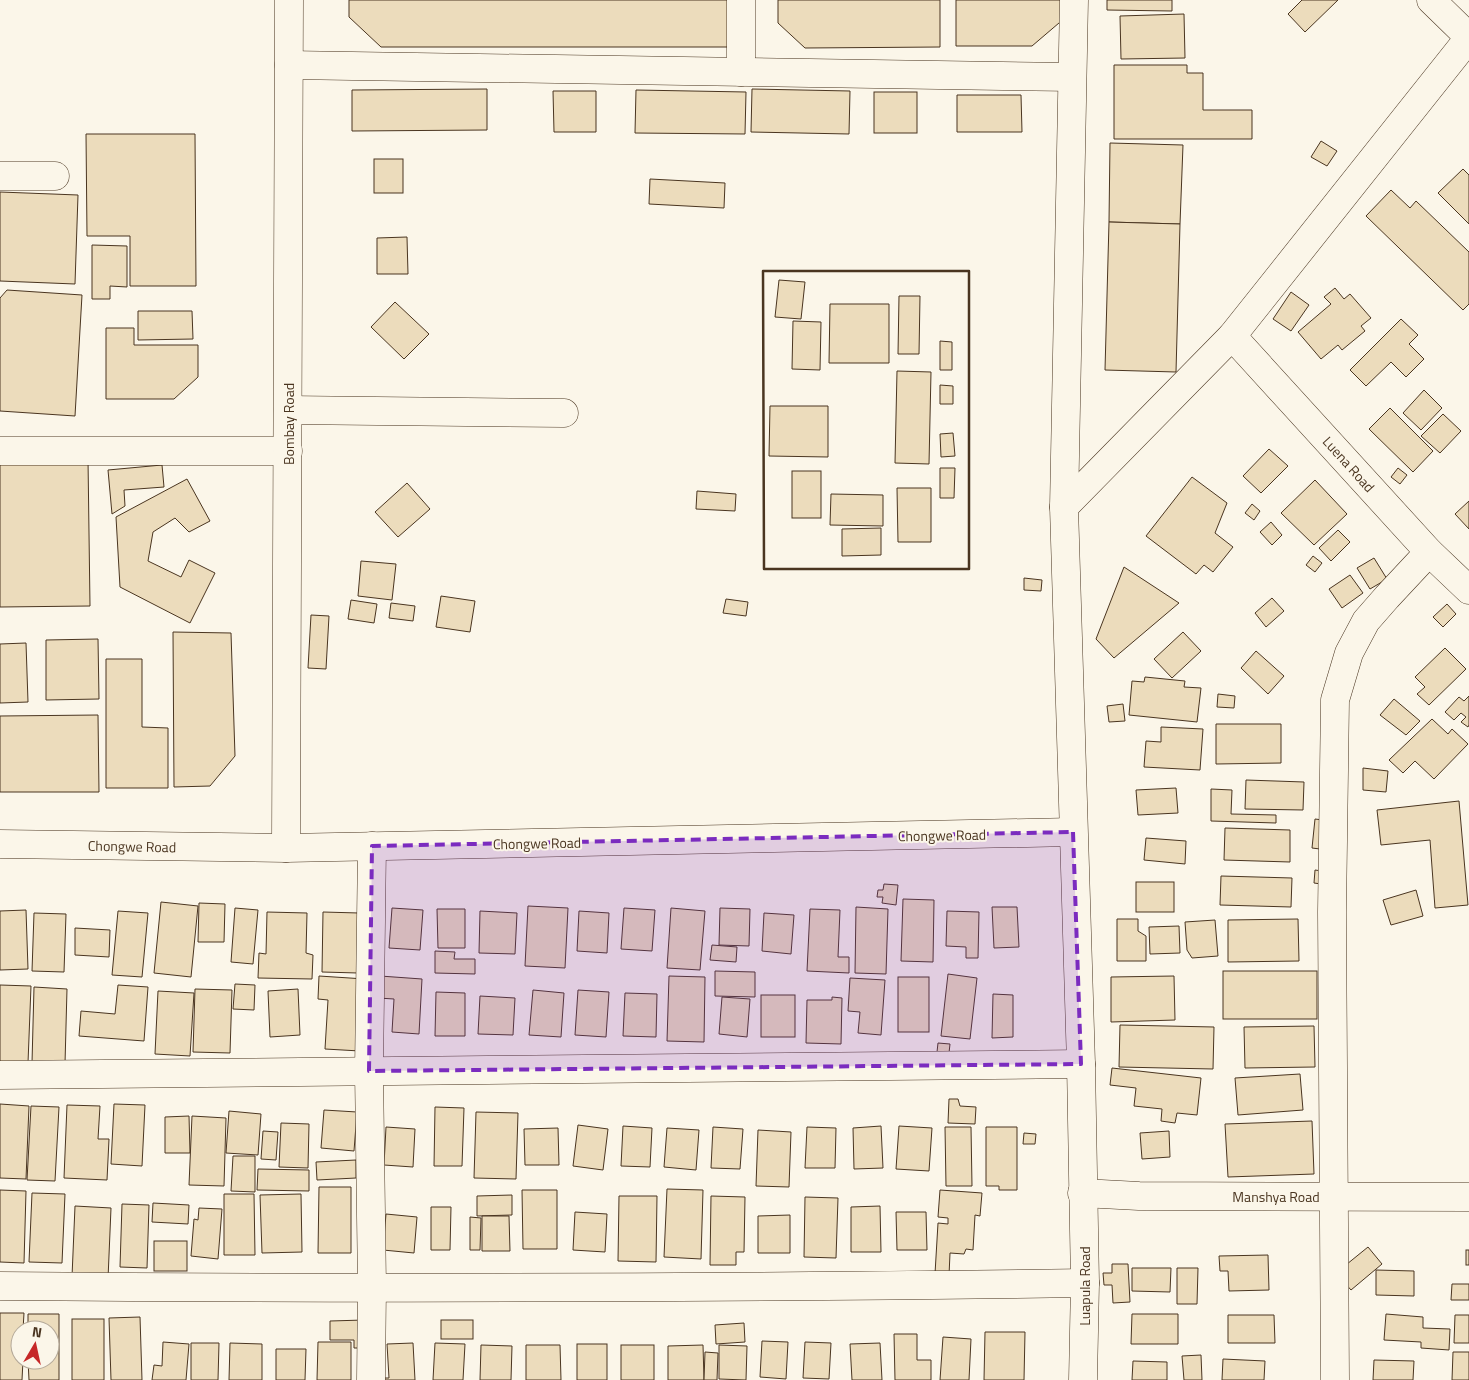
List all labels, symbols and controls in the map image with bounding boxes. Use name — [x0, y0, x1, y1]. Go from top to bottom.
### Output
street label: Bombay Road — [278, 383, 299, 465]
street label: Luena Road — [1318, 431, 1380, 497]
street label: Chongwe Road — [898, 824, 986, 846]
street label: Chongwe Road — [493, 832, 581, 854]
street label: Chongwe Road — [88, 835, 176, 857]
street label: Manshya Road — [1232, 1186, 1320, 1207]
street label: Luapula Road — [1074, 1246, 1095, 1326]
north arrow — [10, 1320, 60, 1370]
text: N — [31, 1321, 44, 1343]

